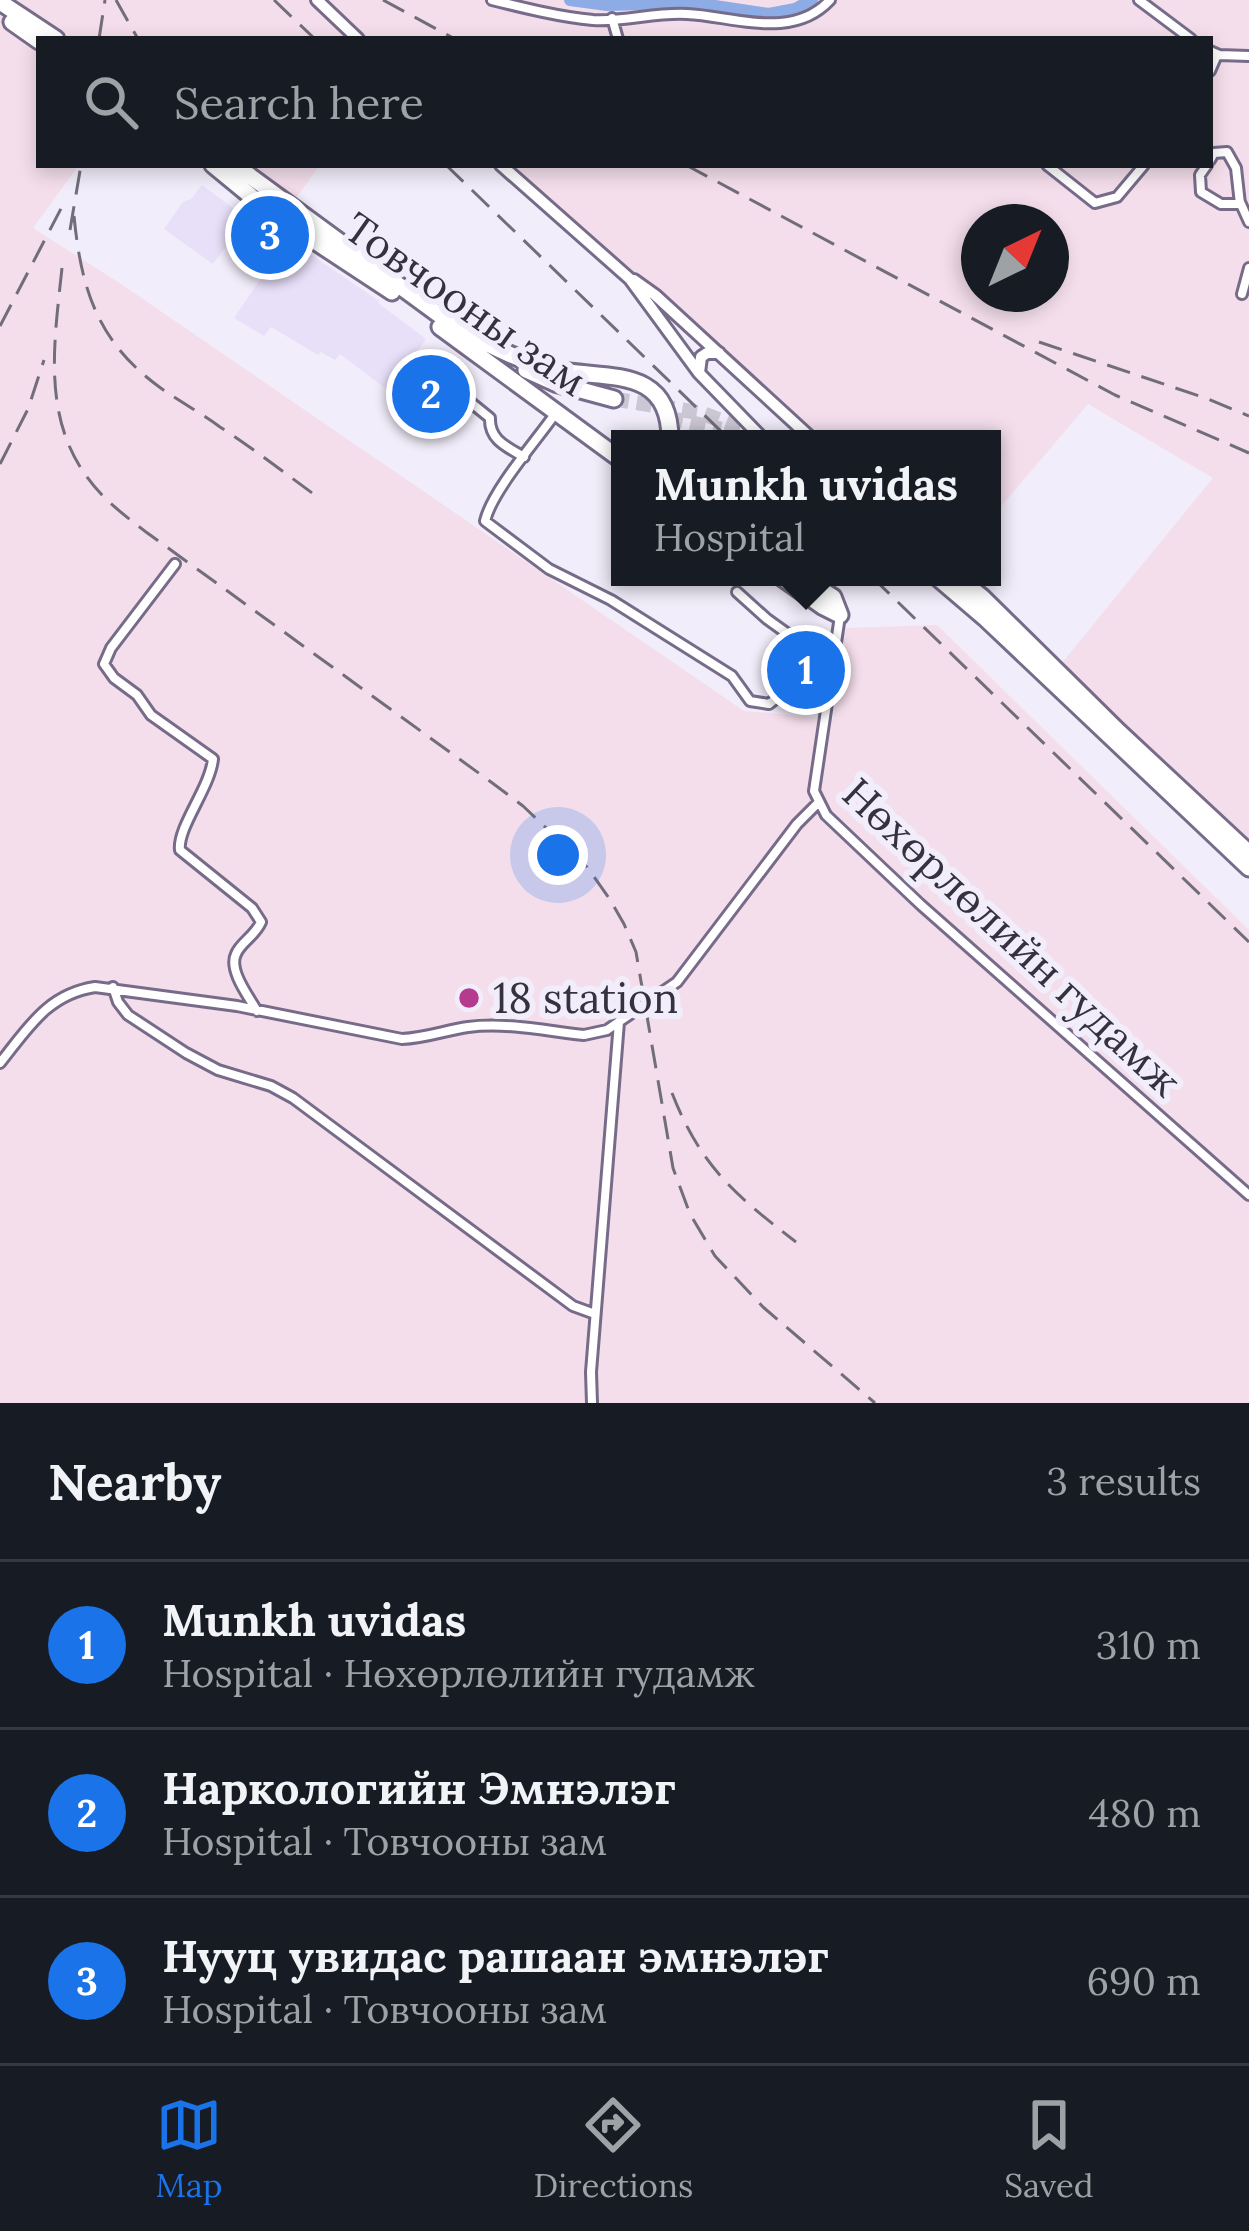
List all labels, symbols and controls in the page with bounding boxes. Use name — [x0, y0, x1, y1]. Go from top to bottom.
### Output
search box — [36, 36, 1213, 168]
icon: search — [78, 69, 144, 135]
text: Search here — [174, 74, 424, 131]
pin: 3 — [231, 190, 309, 280]
street label: Товчооны зам — [334, 200, 598, 408]
north arrow — [961, 204, 1069, 312]
pin: 2 — [392, 349, 470, 439]
popup — [611, 430, 1001, 586]
text: Munkh uvidas — [654, 455, 958, 512]
text: Hospital — [654, 512, 805, 562]
pin: 1 — [767, 625, 845, 715]
street label: Нөхөрлөлийн гудамж — [832, 766, 1193, 1108]
your location — [528, 825, 588, 885]
place label: 18 station — [493, 971, 678, 1025]
marker: 18 station — [456, 985, 482, 1011]
text: Nearby — [48, 1449, 221, 1514]
text: 3 results — [1046, 1456, 1201, 1506]
text: Munkh uvidas — [162, 1591, 466, 1648]
text: 1 — [79, 1620, 95, 1670]
text: 310 m — [1096, 1620, 1201, 1670]
text: Hospital · Нөхөрлөлийн гудамж — [162, 1648, 755, 1698]
text: Наркологийн Эмнэлэг — [162, 1759, 676, 1816]
text: 2 — [77, 1788, 97, 1838]
text: 480 m — [1089, 1788, 1201, 1838]
text: Hospital · Товчооны зам — [162, 1816, 607, 1866]
text: Нууц увидас рашаан эмнэлэг — [162, 1927, 829, 1984]
text: 3 — [76, 1956, 98, 2006]
text: 690 m — [1087, 1956, 1201, 2006]
text: Hospital · Товчооны зам — [162, 1984, 607, 2034]
tab: Map — [155, 2092, 223, 2206]
tab: Directions — [534, 2092, 693, 2206]
tab: Saved — [1004, 2092, 1093, 2206]

